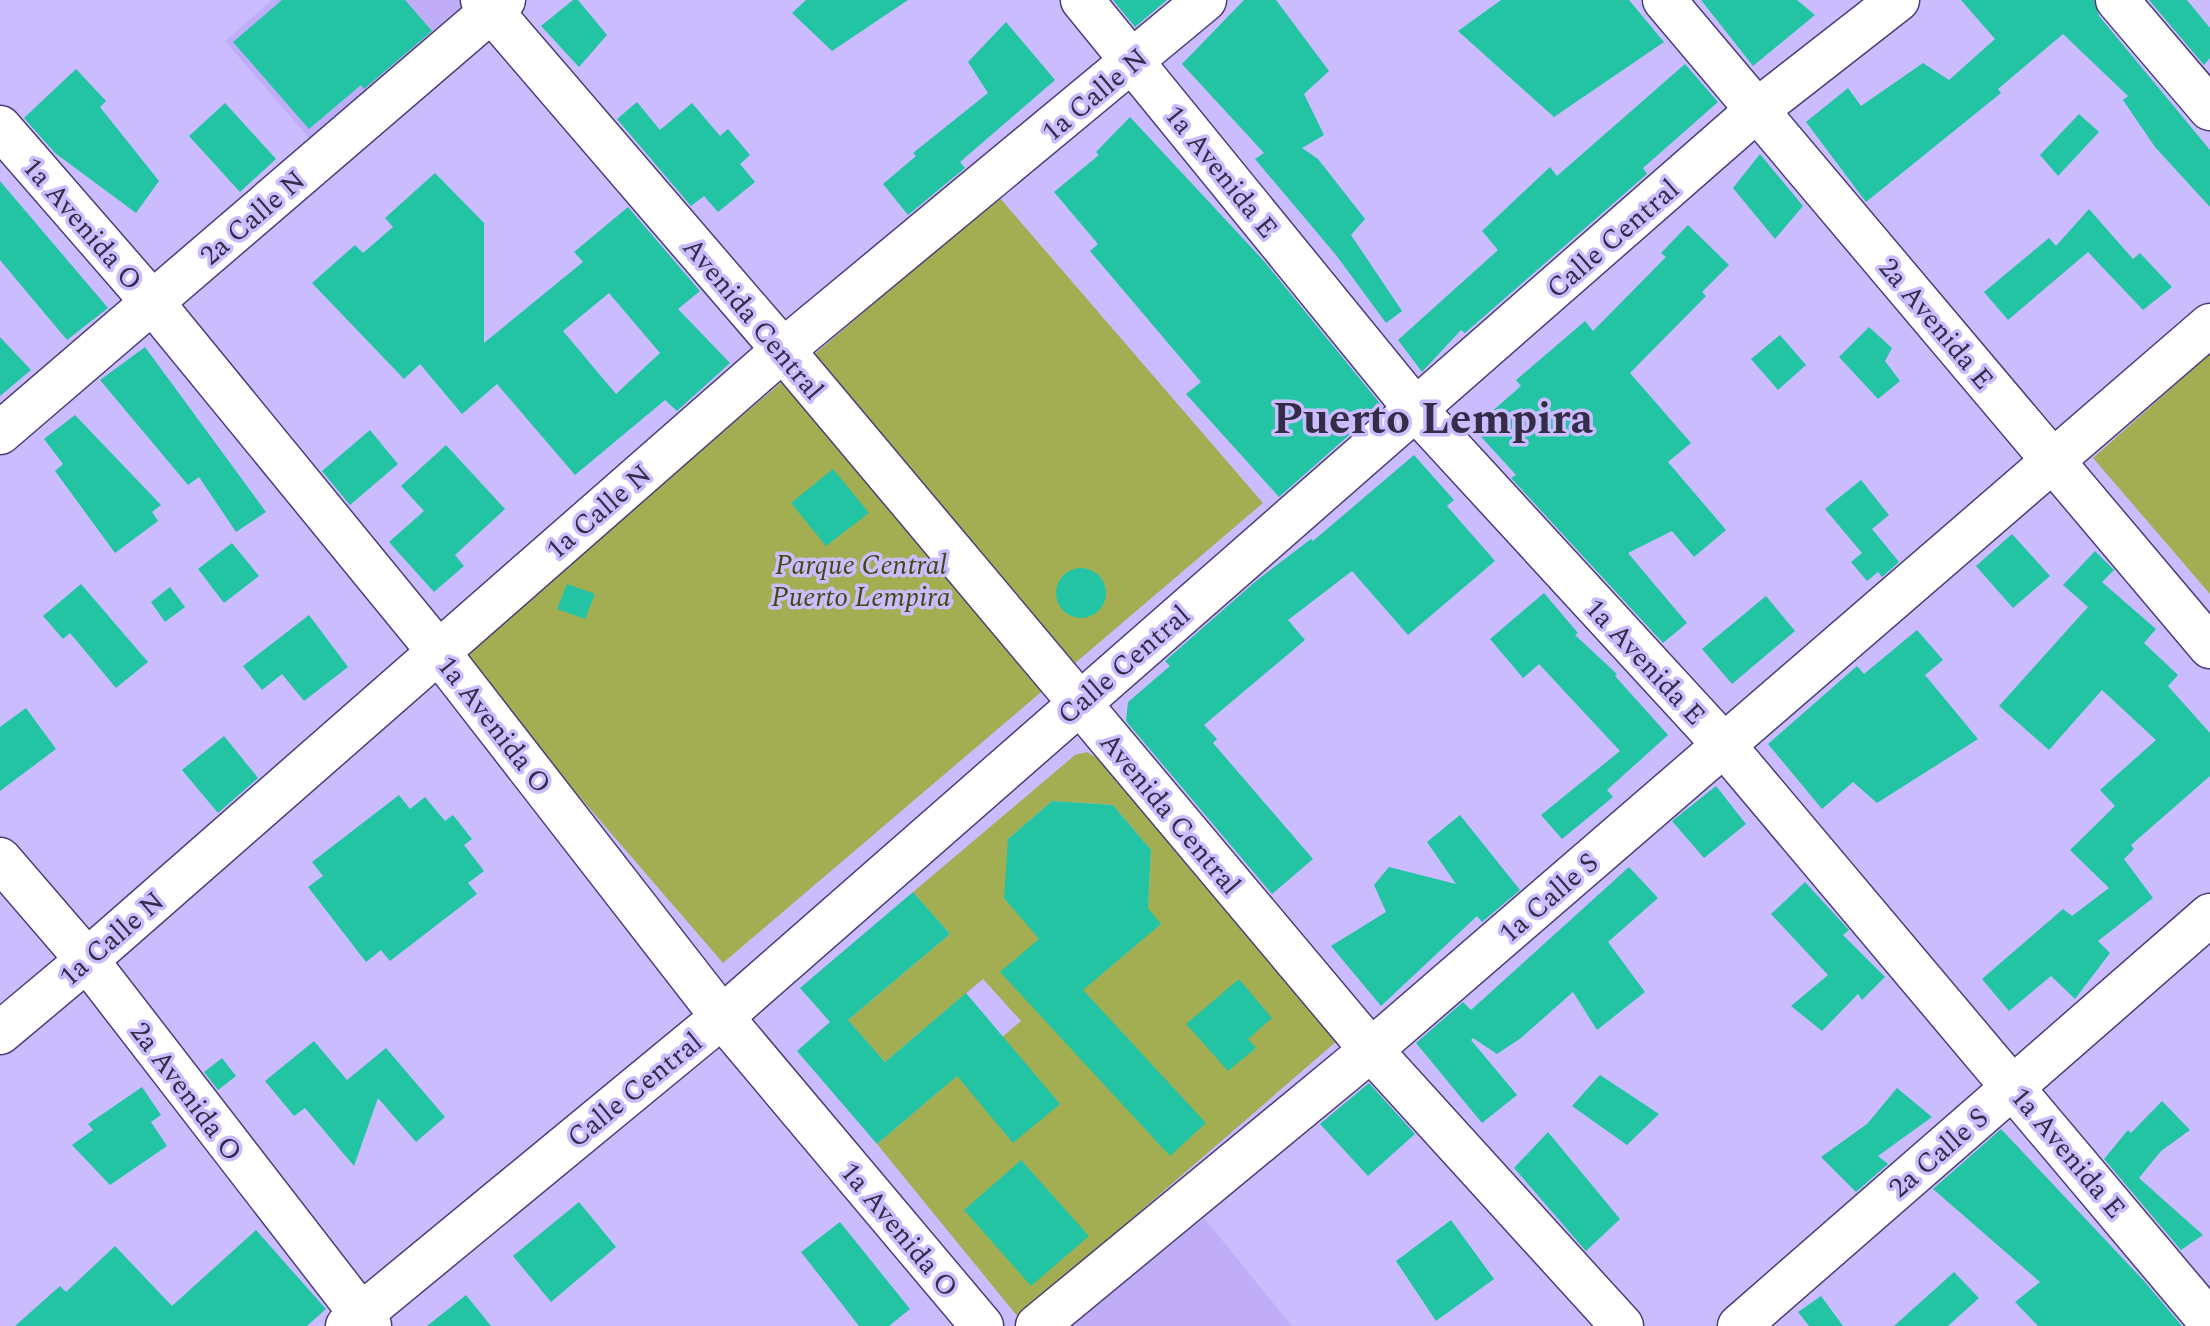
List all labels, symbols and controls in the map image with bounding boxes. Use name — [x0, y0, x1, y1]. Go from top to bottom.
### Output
street label: 1a Calle N — [1032, 38, 1158, 153]
street label: 1a Avenida E — [1153, 96, 1288, 248]
street label: 1a Avenida O — [11, 147, 152, 301]
street label: 2a Calle N — [191, 160, 315, 276]
street label: Calle Central — [1537, 169, 1689, 309]
street label: Avenida Central — [672, 228, 834, 410]
street label: 2a Avenida E — [1868, 248, 2004, 399]
district label: Puerto Lempira — [1273, 386, 1594, 453]
street label: 1a Calle N — [537, 454, 661, 570]
park label: Parque Central Puerto Lempira — [771, 544, 951, 619]
street label: 1a Avenida E — [1574, 588, 1716, 736]
street label: Calle Central — [1048, 595, 1200, 735]
street label: 1a Avenida O — [426, 647, 562, 803]
street label: Avenida Central — [1089, 723, 1251, 905]
street label: 1a Calle S — [1489, 842, 1609, 954]
street label: 1a Calle N — [50, 881, 174, 997]
street label: 2a Avenida O — [119, 1013, 253, 1171]
street label: Calle Central — [558, 1022, 712, 1159]
street label: 1a Avenida E — [2000, 1077, 2136, 1228]
street label: 2a Calle S — [1879, 1097, 1999, 1209]
street label: 1a Avenida O — [829, 1153, 968, 1307]

